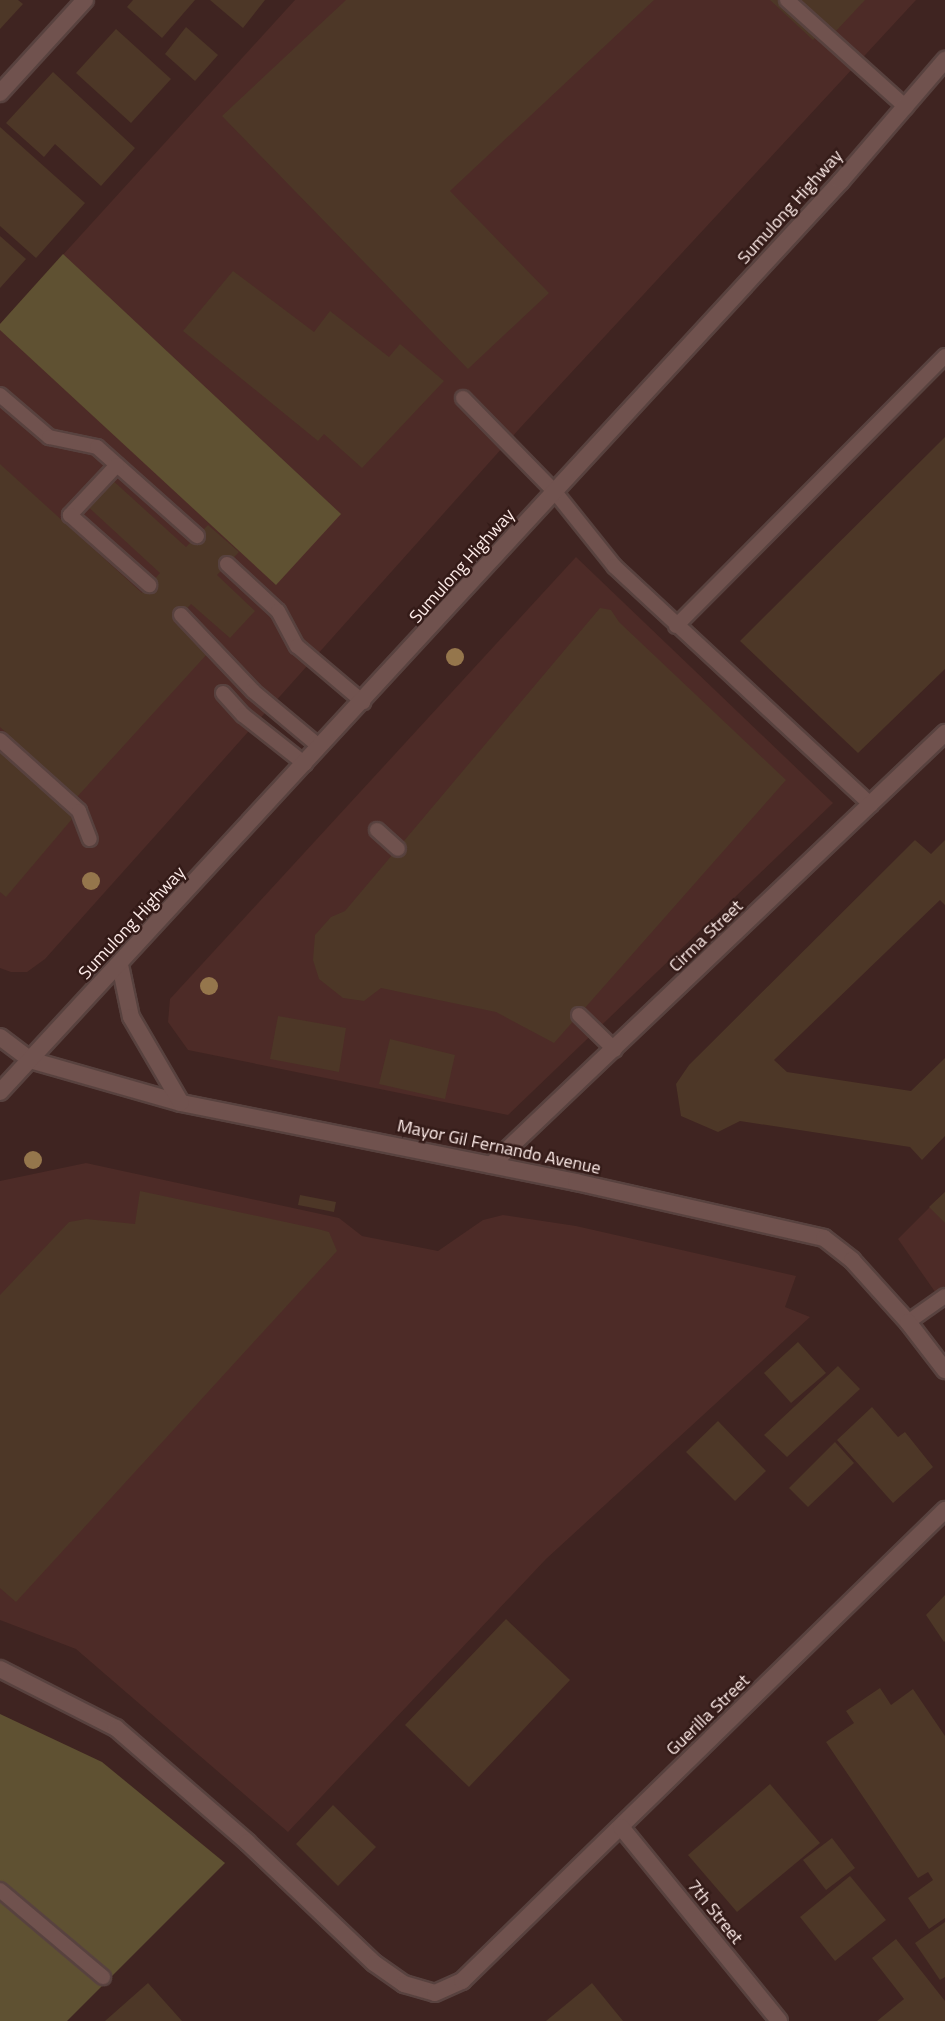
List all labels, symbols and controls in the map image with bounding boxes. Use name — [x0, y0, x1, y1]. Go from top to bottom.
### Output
street label: Sumulong Highway — [733, 145, 847, 269]
street label: Sumulong Highway — [405, 504, 519, 628]
street label: Sumulong Highway — [74, 862, 190, 984]
street label: Cirma Street — [665, 895, 747, 977]
street label: Mayor Gil Fernando Avenue — [395, 1115, 603, 1179]
street label: Guerilla Street — [662, 1670, 754, 1760]
street label: 7th Street — [683, 1876, 747, 1948]

